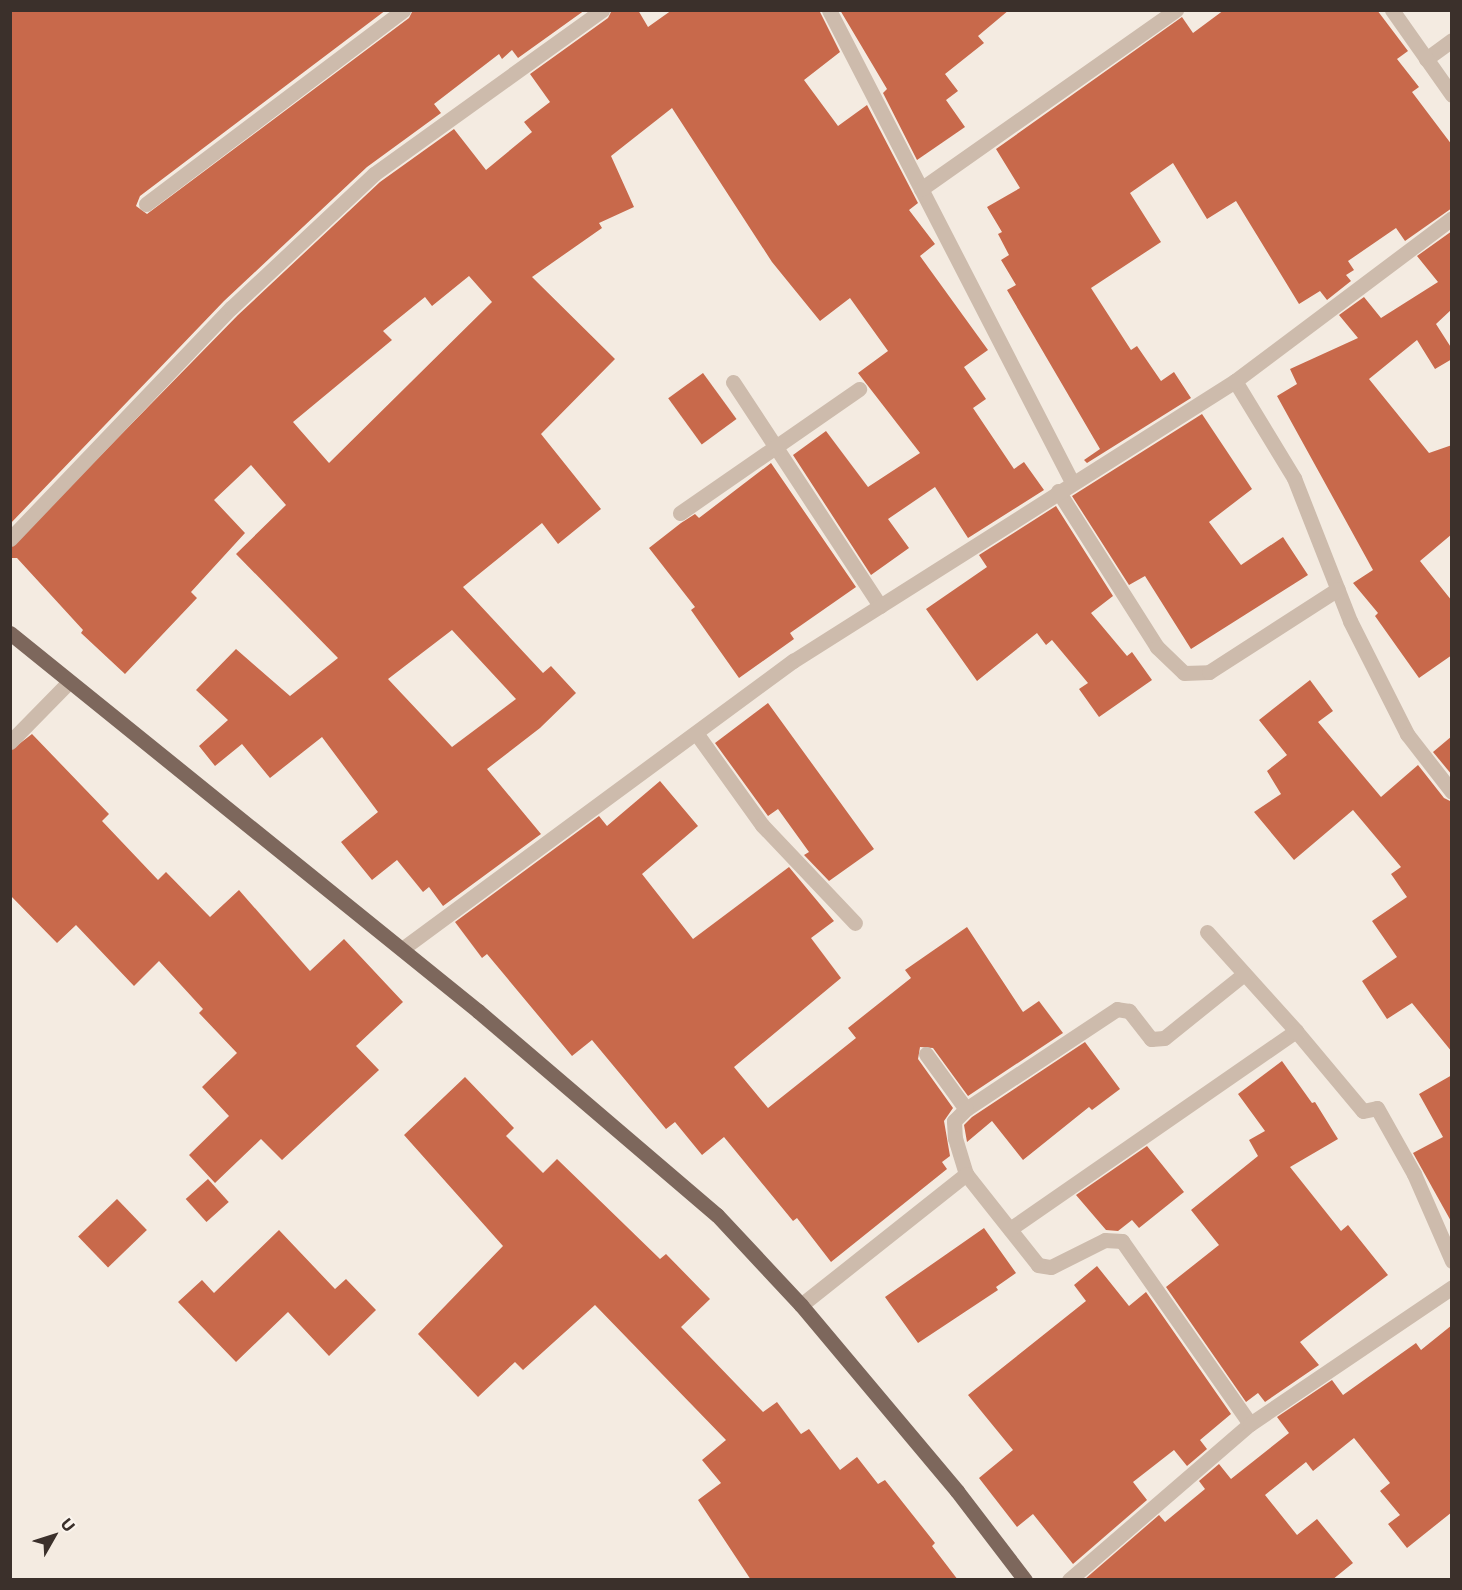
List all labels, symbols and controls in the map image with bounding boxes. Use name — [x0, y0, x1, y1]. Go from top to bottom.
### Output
north arrow — [24, 1506, 84, 1566]
text: U — [57, 1514, 79, 1535]

